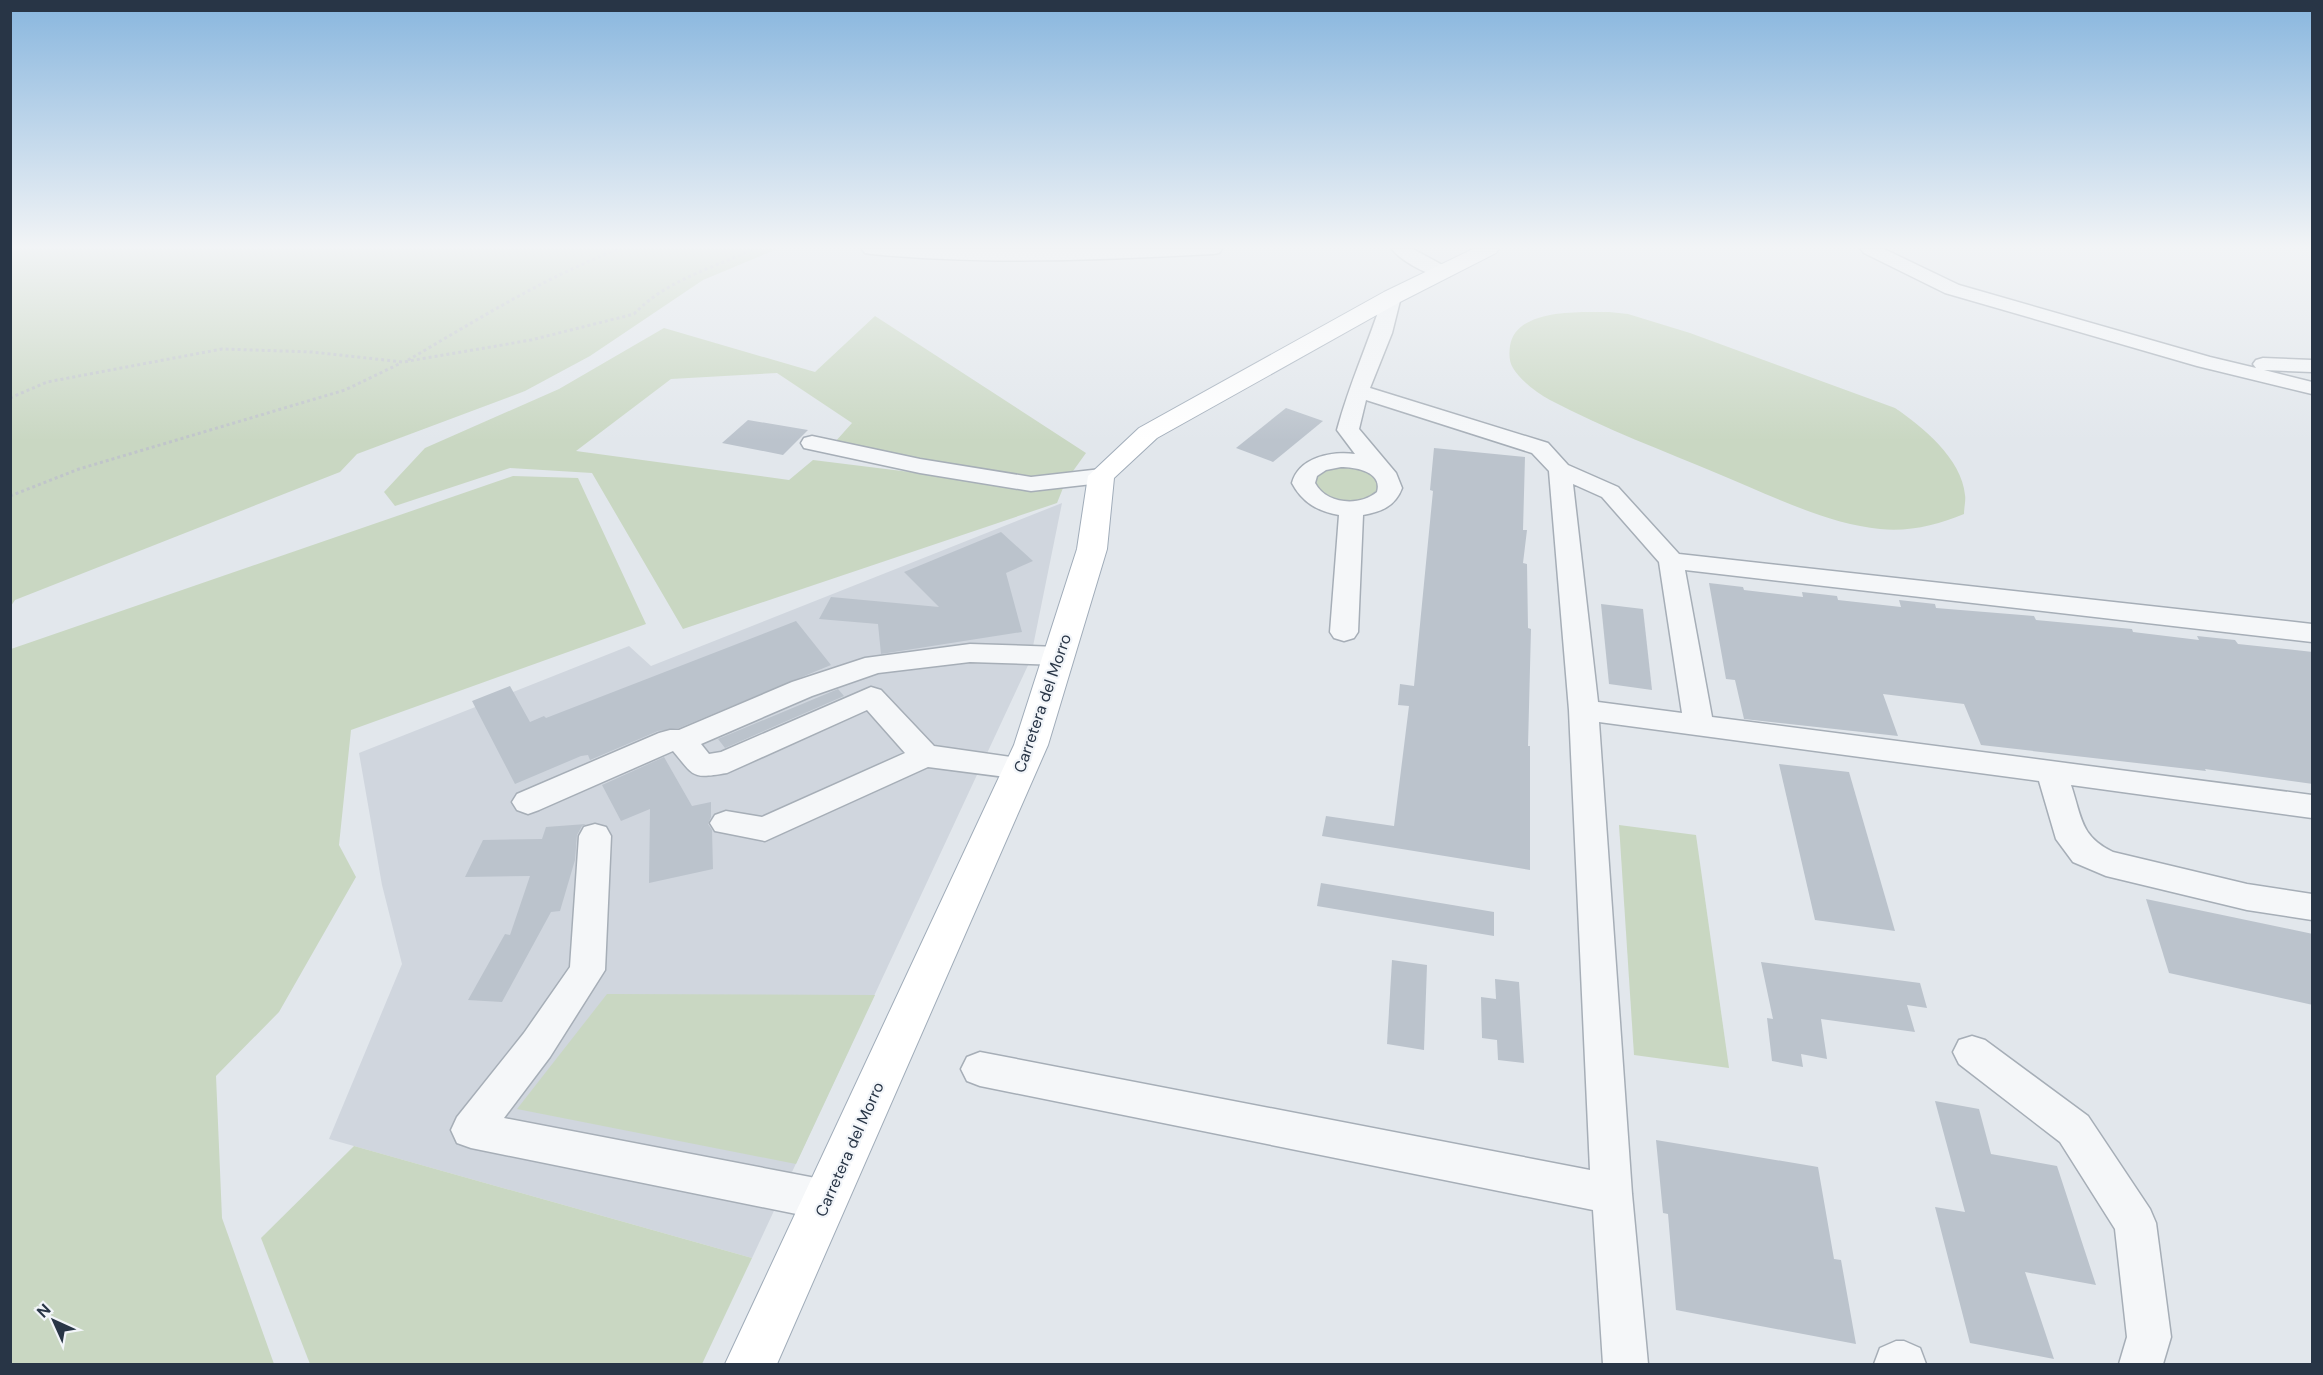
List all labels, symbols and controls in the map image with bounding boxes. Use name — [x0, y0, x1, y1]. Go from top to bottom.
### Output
street label: Carretera del Morro — [1009, 631, 1076, 775]
street label: Carretera del Morro — [810, 1078, 889, 1220]
north arrow — [24, 1291, 84, 1351]
text: N — [32, 1299, 55, 1322]

